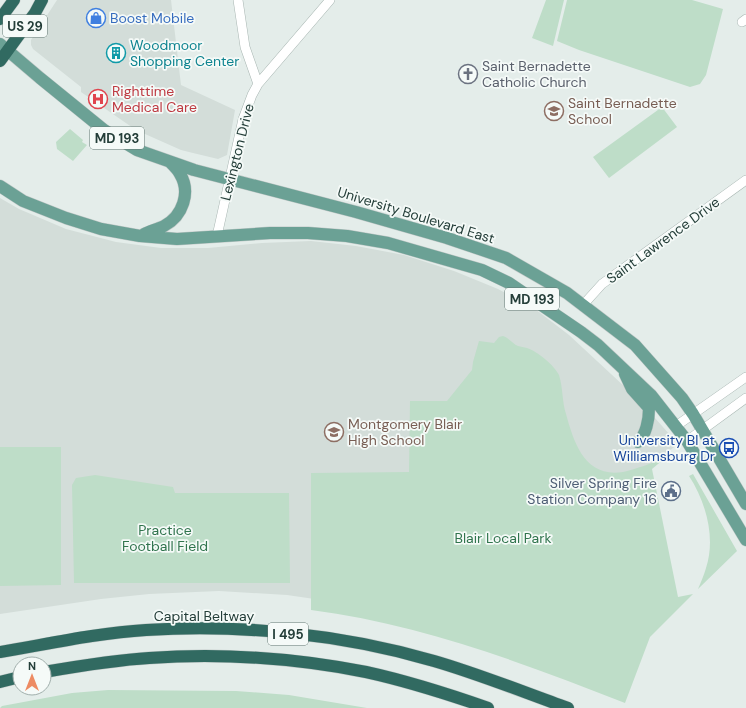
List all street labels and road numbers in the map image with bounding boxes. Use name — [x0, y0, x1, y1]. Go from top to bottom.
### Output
road number: US 29 — [3, 15, 47, 37]
street label: Lexington Drive — [216, 102, 258, 202]
road number: MD 193 — [90, 127, 144, 149]
street label: University Boulevard East — [335, 182, 497, 248]
street label: Saint Lawrence Drive — [603, 193, 723, 287]
road number: MD 193 — [505, 288, 559, 310]
street label: Capital Beltway — [154, 607, 254, 625]
road number: I 495 — [268, 623, 308, 645]

